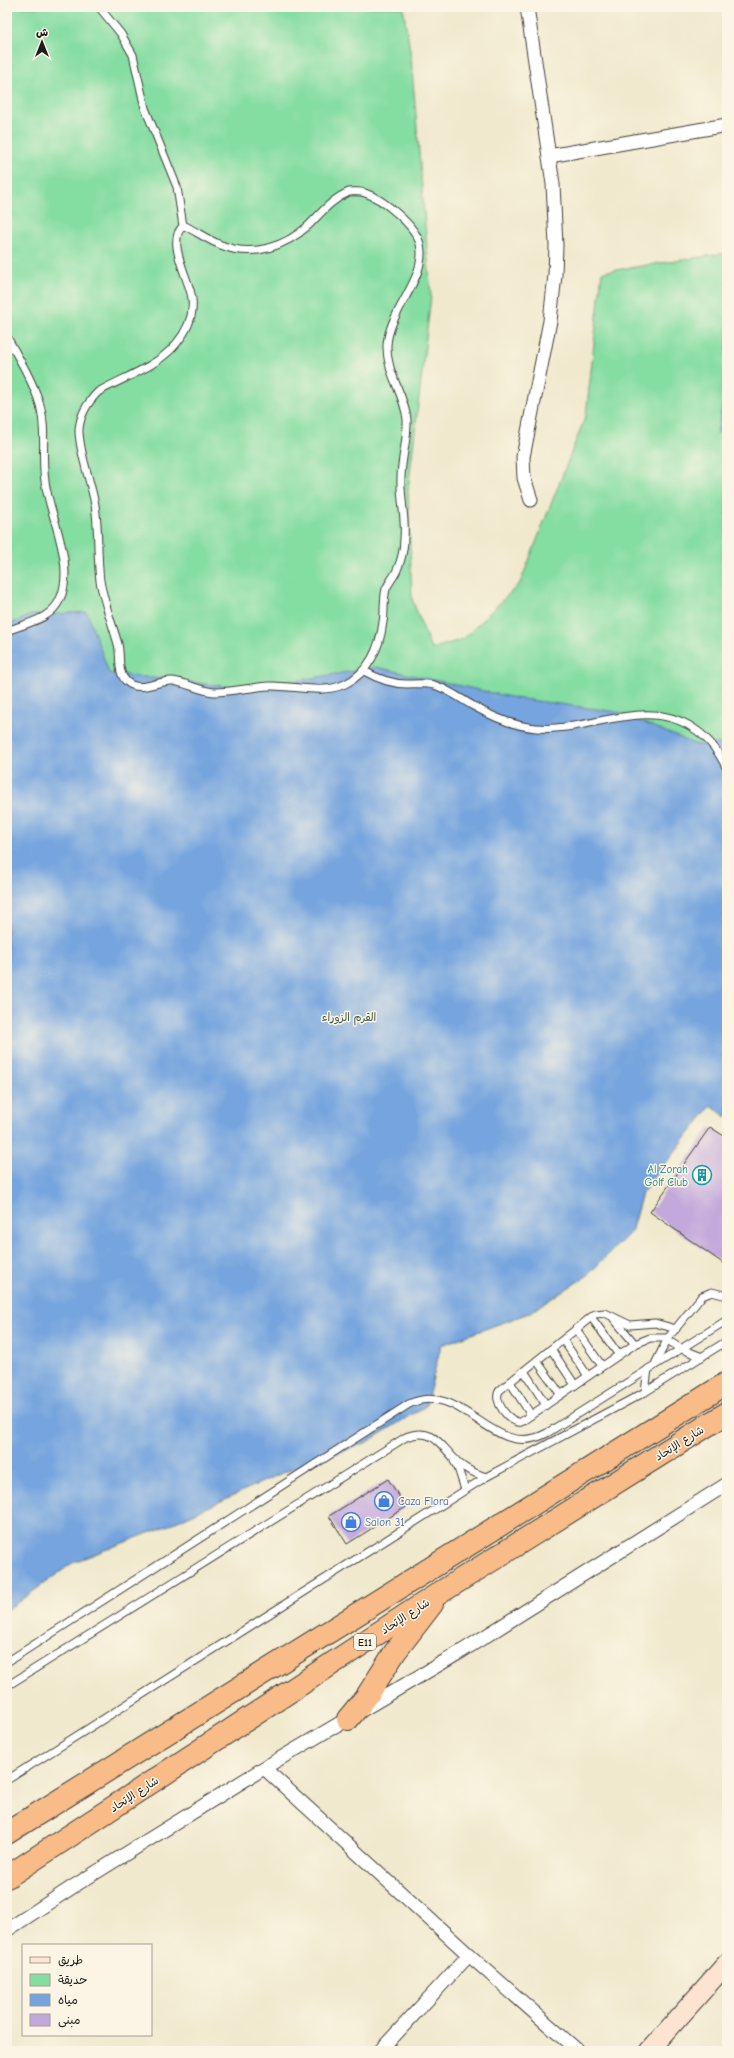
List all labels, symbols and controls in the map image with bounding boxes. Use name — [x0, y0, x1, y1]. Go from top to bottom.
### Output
north arrow — [22, 22, 62, 62]
text: ش — [36, 26, 48, 39]
park label: القرم الزوراء — [322, 1011, 376, 1026]
place label: Al Zorah Golf Club — [644, 1163, 688, 1189]
building icon: Al Zorah Golf Club — [691, 1164, 713, 1186]
street label: شارع الإتحاد — [652, 1423, 707, 1465]
shop icon: Caza Flora — [373, 1490, 395, 1512]
place label: Caza Flora — [398, 1495, 449, 1508]
shop icon: Salon 31 — [340, 1511, 362, 1533]
place label: Salon 31 — [365, 1516, 405, 1529]
street label: شارع الإتحاد — [378, 1596, 433, 1639]
road number: E11 — [354, 1634, 376, 1650]
street label: شارع الإتحاد — [107, 1774, 162, 1817]
legend — [22, 1944, 152, 2036]
text: طريق — [58, 1953, 83, 1967]
text: حديقة — [58, 1973, 87, 1987]
text: مياه — [58, 1993, 78, 2007]
text: مبنى — [58, 2013, 81, 2028]

